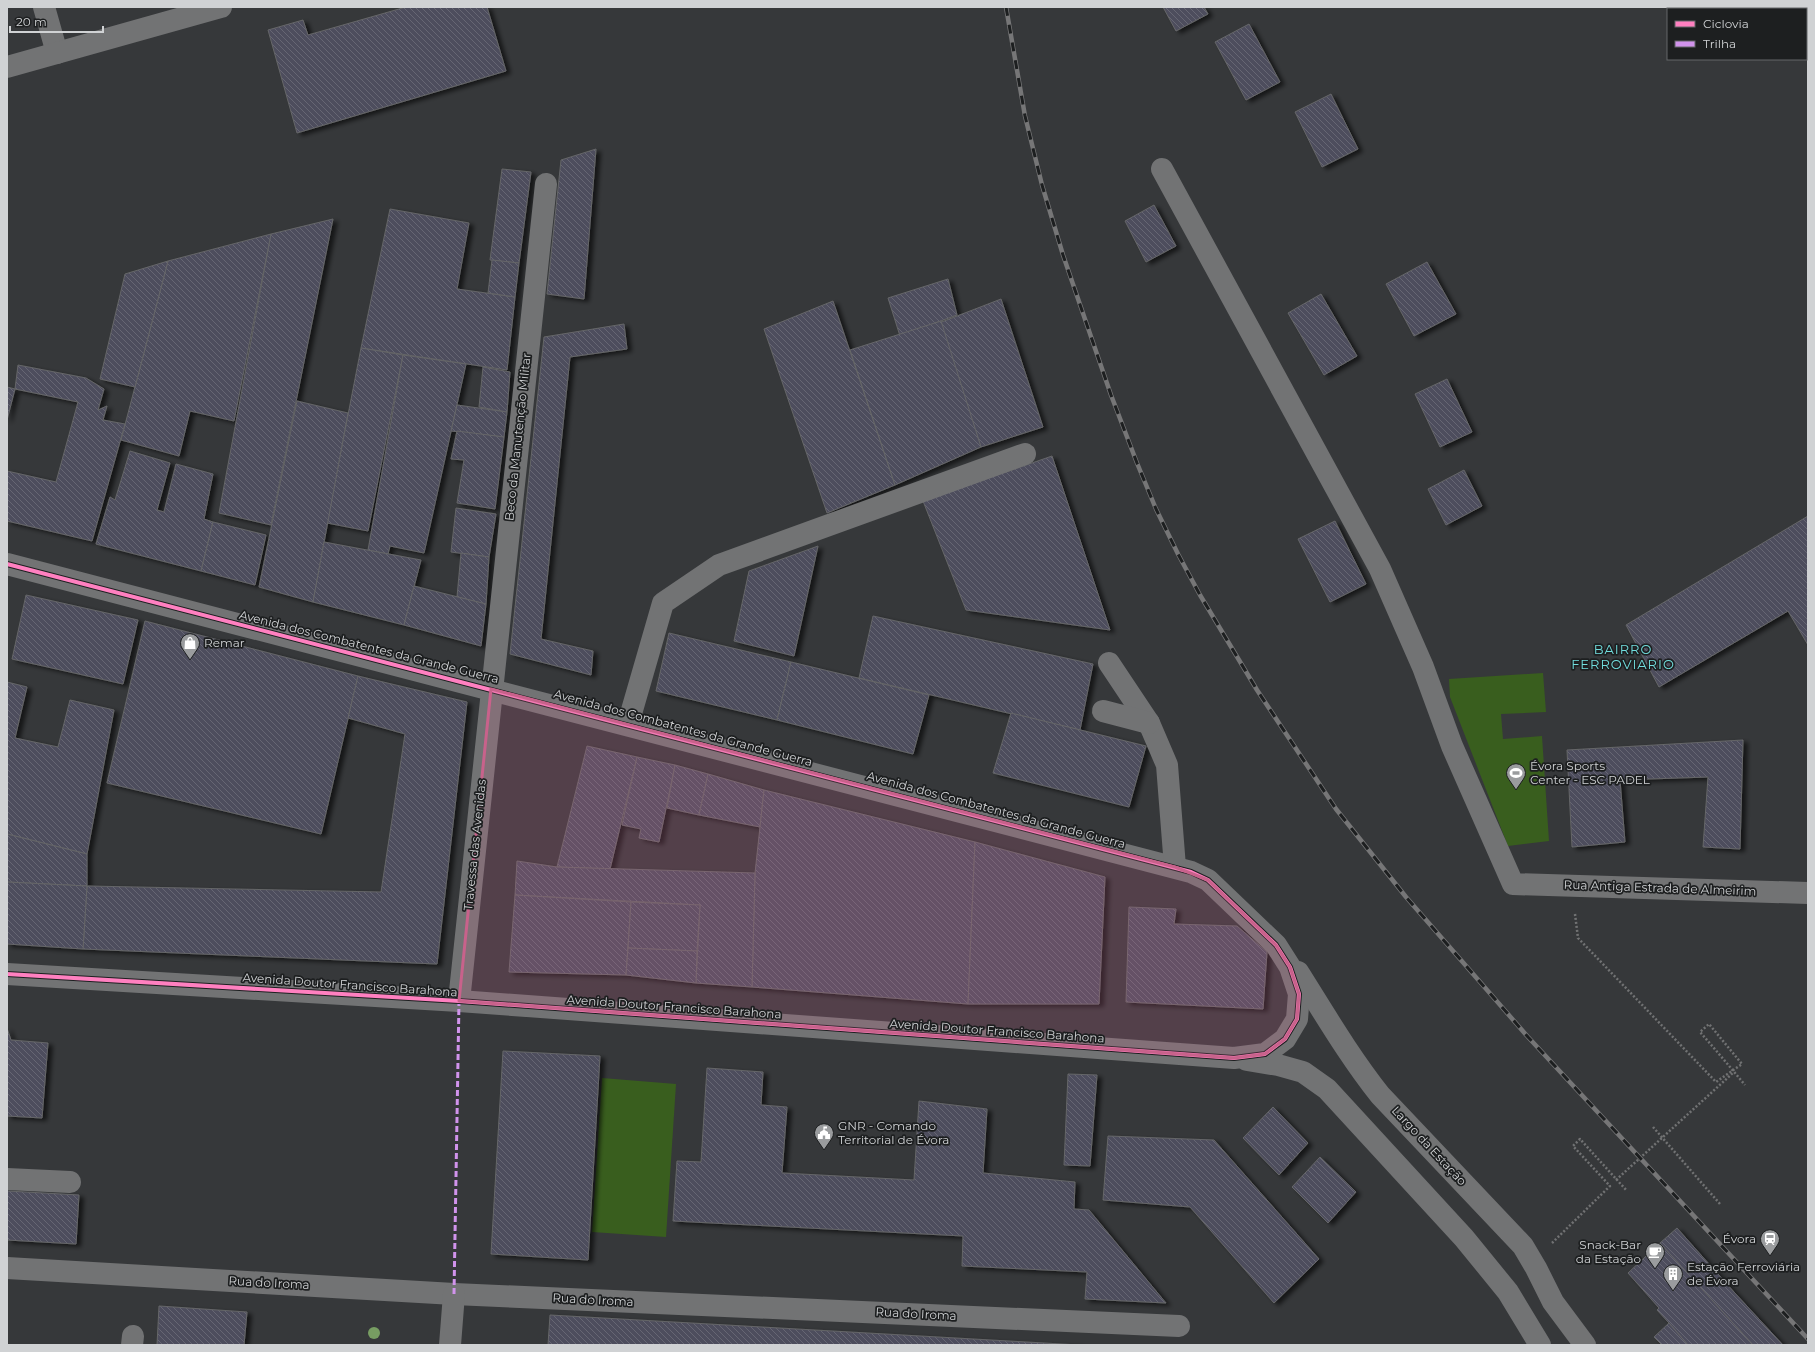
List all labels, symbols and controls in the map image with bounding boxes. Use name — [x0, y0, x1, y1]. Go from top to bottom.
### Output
scale bar — [10, 8, 103, 34]
legend — [1667, 8, 1807, 60]
text: 20 m — [16, 14, 47, 29]
text: Ciclovia — [1703, 16, 1749, 31]
text: Trilha — [1703, 36, 1736, 51]
street label: Beco da Manutenção Militar — [501, 352, 534, 522]
street label: Avenida dos Combatentes da Grande Guerra — [238, 607, 501, 686]
shop icon: Remar — [179, 632, 201, 660]
place label: Remar — [204, 635, 245, 650]
district label: BAIRRO FERROVIARIO — [1571, 641, 1675, 672]
street label: Avenida dos Combatentes da Grande Guerra — [552, 686, 814, 769]
place label: Évora Sports Center - ESC PADEL — [1530, 758, 1650, 787]
sports icon: Évora Sports Center - ESC PADEL — [1505, 762, 1527, 790]
street label: Avenida dos Combatentes da Grande Guerra — [865, 768, 1127, 851]
street label: Travessa das Avenidas — [460, 778, 489, 911]
street label: Rua Antiga Estrada de Almeirim — [1563, 877, 1757, 898]
street label: Avenida Doutor Francisco Barahona — [242, 969, 458, 1000]
street label: Avenida Doutor Francisco Barahona — [566, 991, 782, 1022]
street label: Avenida Doutor Francisco Barahona — [889, 1015, 1105, 1046]
street label: Largo da Estação — [1389, 1103, 1470, 1188]
place label: GNR - Comando Territorial de Évora — [838, 1118, 949, 1147]
public building icon: GNR - Comando Territorial de Évora — [813, 1122, 835, 1150]
station icon: Évora — [1759, 1228, 1781, 1256]
place label: Évora — [1723, 1231, 1756, 1246]
place label: Snack-Bar da Estação — [1576, 1237, 1641, 1266]
cafe icon: Snack-Bar da Estação — [1644, 1241, 1666, 1269]
place label: Estação Ferroviária de Évora — [1687, 1259, 1800, 1288]
building icon: Estação Ferroviária de Évora — [1662, 1263, 1684, 1291]
street label: Rua do Iroma — [228, 1273, 310, 1292]
street label: Rua do Iroma — [552, 1290, 634, 1309]
street label: Rua do Iroma — [875, 1304, 957, 1323]

